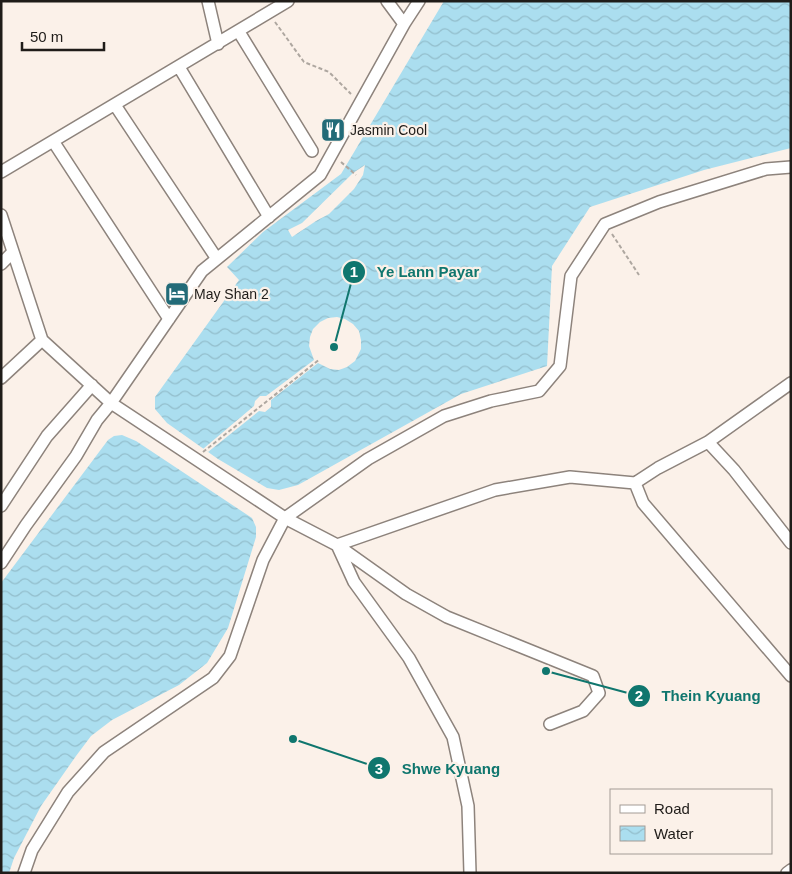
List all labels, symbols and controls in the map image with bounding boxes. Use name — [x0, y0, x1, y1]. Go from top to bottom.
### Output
scale bar — [22, 20, 105, 52]
text: 50 m — [30, 28, 63, 45]
restaurant icon: Jasmin Cool — [320, 117, 346, 143]
place label: Jasmin Cool — [350, 122, 427, 138]
callout: Ye Lann Payar — [342, 257, 489, 287]
text: 1 — [350, 263, 358, 280]
text: Ye Lann Payar — [377, 263, 479, 280]
hotel icon: May Shan 2 — [164, 281, 190, 307]
place label: May Shan 2 — [194, 286, 269, 302]
callout: Thein Kyuang — [626, 681, 770, 711]
text: 2 — [635, 687, 643, 704]
text: Thein Kyuang — [661, 687, 761, 704]
callout: Shwe Kyuang — [367, 753, 510, 783]
text: 3 — [375, 760, 383, 777]
text: Shwe Kyuang — [402, 760, 500, 777]
legend — [610, 789, 772, 854]
text: Road — [654, 800, 690, 817]
text: Water — [654, 825, 693, 842]

